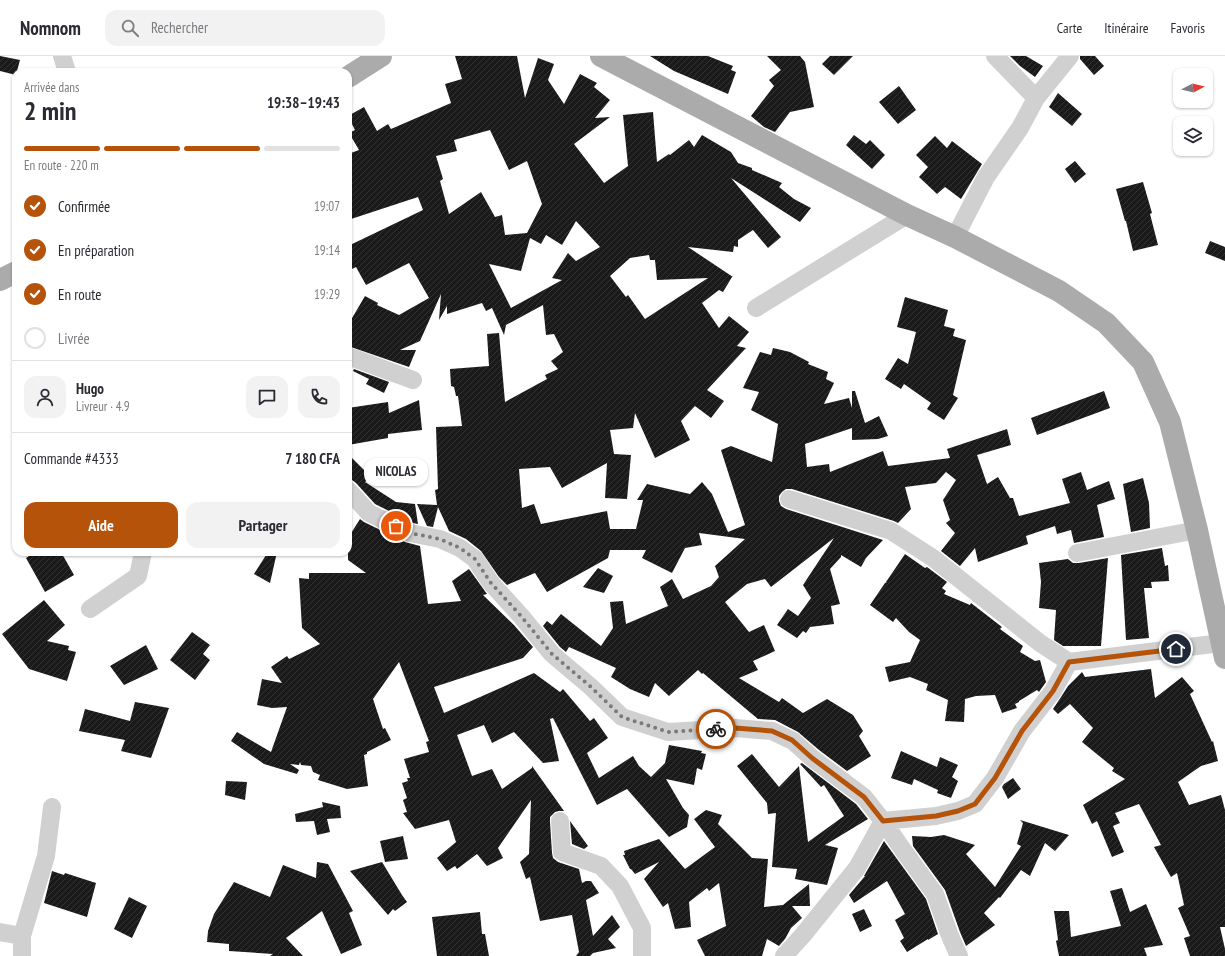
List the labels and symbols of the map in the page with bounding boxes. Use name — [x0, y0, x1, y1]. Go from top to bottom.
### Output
north arrow — [1173, 68, 1213, 108]
callout: NICOLAS — [364, 458, 428, 486]
pin — [379, 509, 413, 543]
pin — [1159, 632, 1193, 666]
courier — [696, 709, 736, 749]

